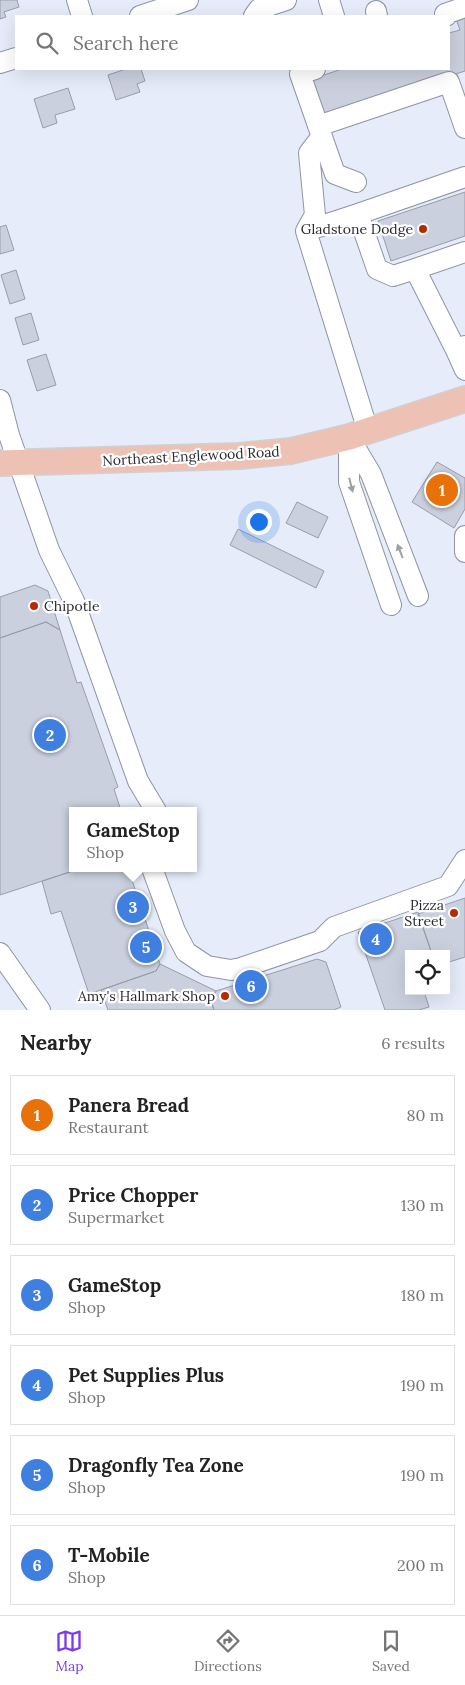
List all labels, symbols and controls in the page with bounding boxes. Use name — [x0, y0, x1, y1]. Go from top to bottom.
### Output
search box — [15, 15, 450, 70]
icon: search — [33, 29, 61, 57]
text: Search here — [73, 31, 179, 55]
place label: Gladstone Dodge — [301, 220, 413, 238]
marker: Gladstone Dodge — [417, 223, 429, 235]
street label: Northeast Englewood Road — [102, 442, 280, 470]
pin: 1 — [426, 471, 458, 509]
one-way arrow — [347, 477, 355, 493]
your location — [246, 509, 272, 535]
one-way arrow — [396, 543, 404, 558]
place label: Chipotle — [44, 597, 100, 615]
marker: Chipotle — [28, 600, 40, 612]
pin: 2 — [34, 716, 66, 754]
popup — [69, 807, 197, 872]
text: GameStop — [86, 818, 180, 842]
text: Shop — [86, 842, 124, 862]
pin: 3 — [117, 888, 149, 926]
place label: Pizza Street — [404, 896, 445, 930]
marker: Pizza Street — [448, 907, 460, 919]
pin: 4 — [360, 920, 392, 958]
pin: 5 — [130, 928, 162, 966]
map controls — [405, 950, 450, 995]
button: locate — [405, 950, 450, 995]
pin: 6 — [235, 967, 267, 1005]
place label: Amy's Hallmark Shop — [77, 987, 215, 1005]
marker: Amy's Hallmark Shop — [219, 990, 231, 1002]
text: Nearby — [20, 1029, 91, 1056]
text: 6 results — [381, 1033, 445, 1053]
text: Panera Bread — [68, 1093, 189, 1117]
text: 1 — [34, 1105, 40, 1125]
text: 80 m — [407, 1105, 444, 1125]
text: Restaurant — [68, 1117, 149, 1137]
text: Price Chopper — [68, 1183, 198, 1207]
text: 2 — [33, 1195, 41, 1215]
text: 130 m — [401, 1195, 444, 1215]
text: Supermarket — [68, 1207, 164, 1227]
text: GameStop — [68, 1273, 161, 1297]
text: 3 — [33, 1285, 41, 1305]
text: 180 m — [401, 1285, 444, 1305]
text: Shop — [68, 1297, 106, 1317]
text: Pet Supplies Plus — [68, 1363, 224, 1387]
text: 4 — [33, 1375, 41, 1395]
text: 190 m — [400, 1375, 444, 1395]
text: Shop — [68, 1387, 106, 1407]
text: Dragonfly Tea Zone — [68, 1453, 244, 1477]
text: 5 — [33, 1465, 41, 1485]
text: 190 m — [400, 1465, 444, 1485]
text: Shop — [68, 1477, 106, 1497]
text: T-Mobile — [68, 1543, 150, 1567]
text: 6 — [32, 1555, 42, 1575]
text: 200 m — [397, 1555, 444, 1575]
text: Shop — [68, 1567, 106, 1587]
tab: Map — [55, 1627, 84, 1675]
tab: Directions — [194, 1627, 262, 1675]
tab: Saved — [372, 1627, 410, 1675]

